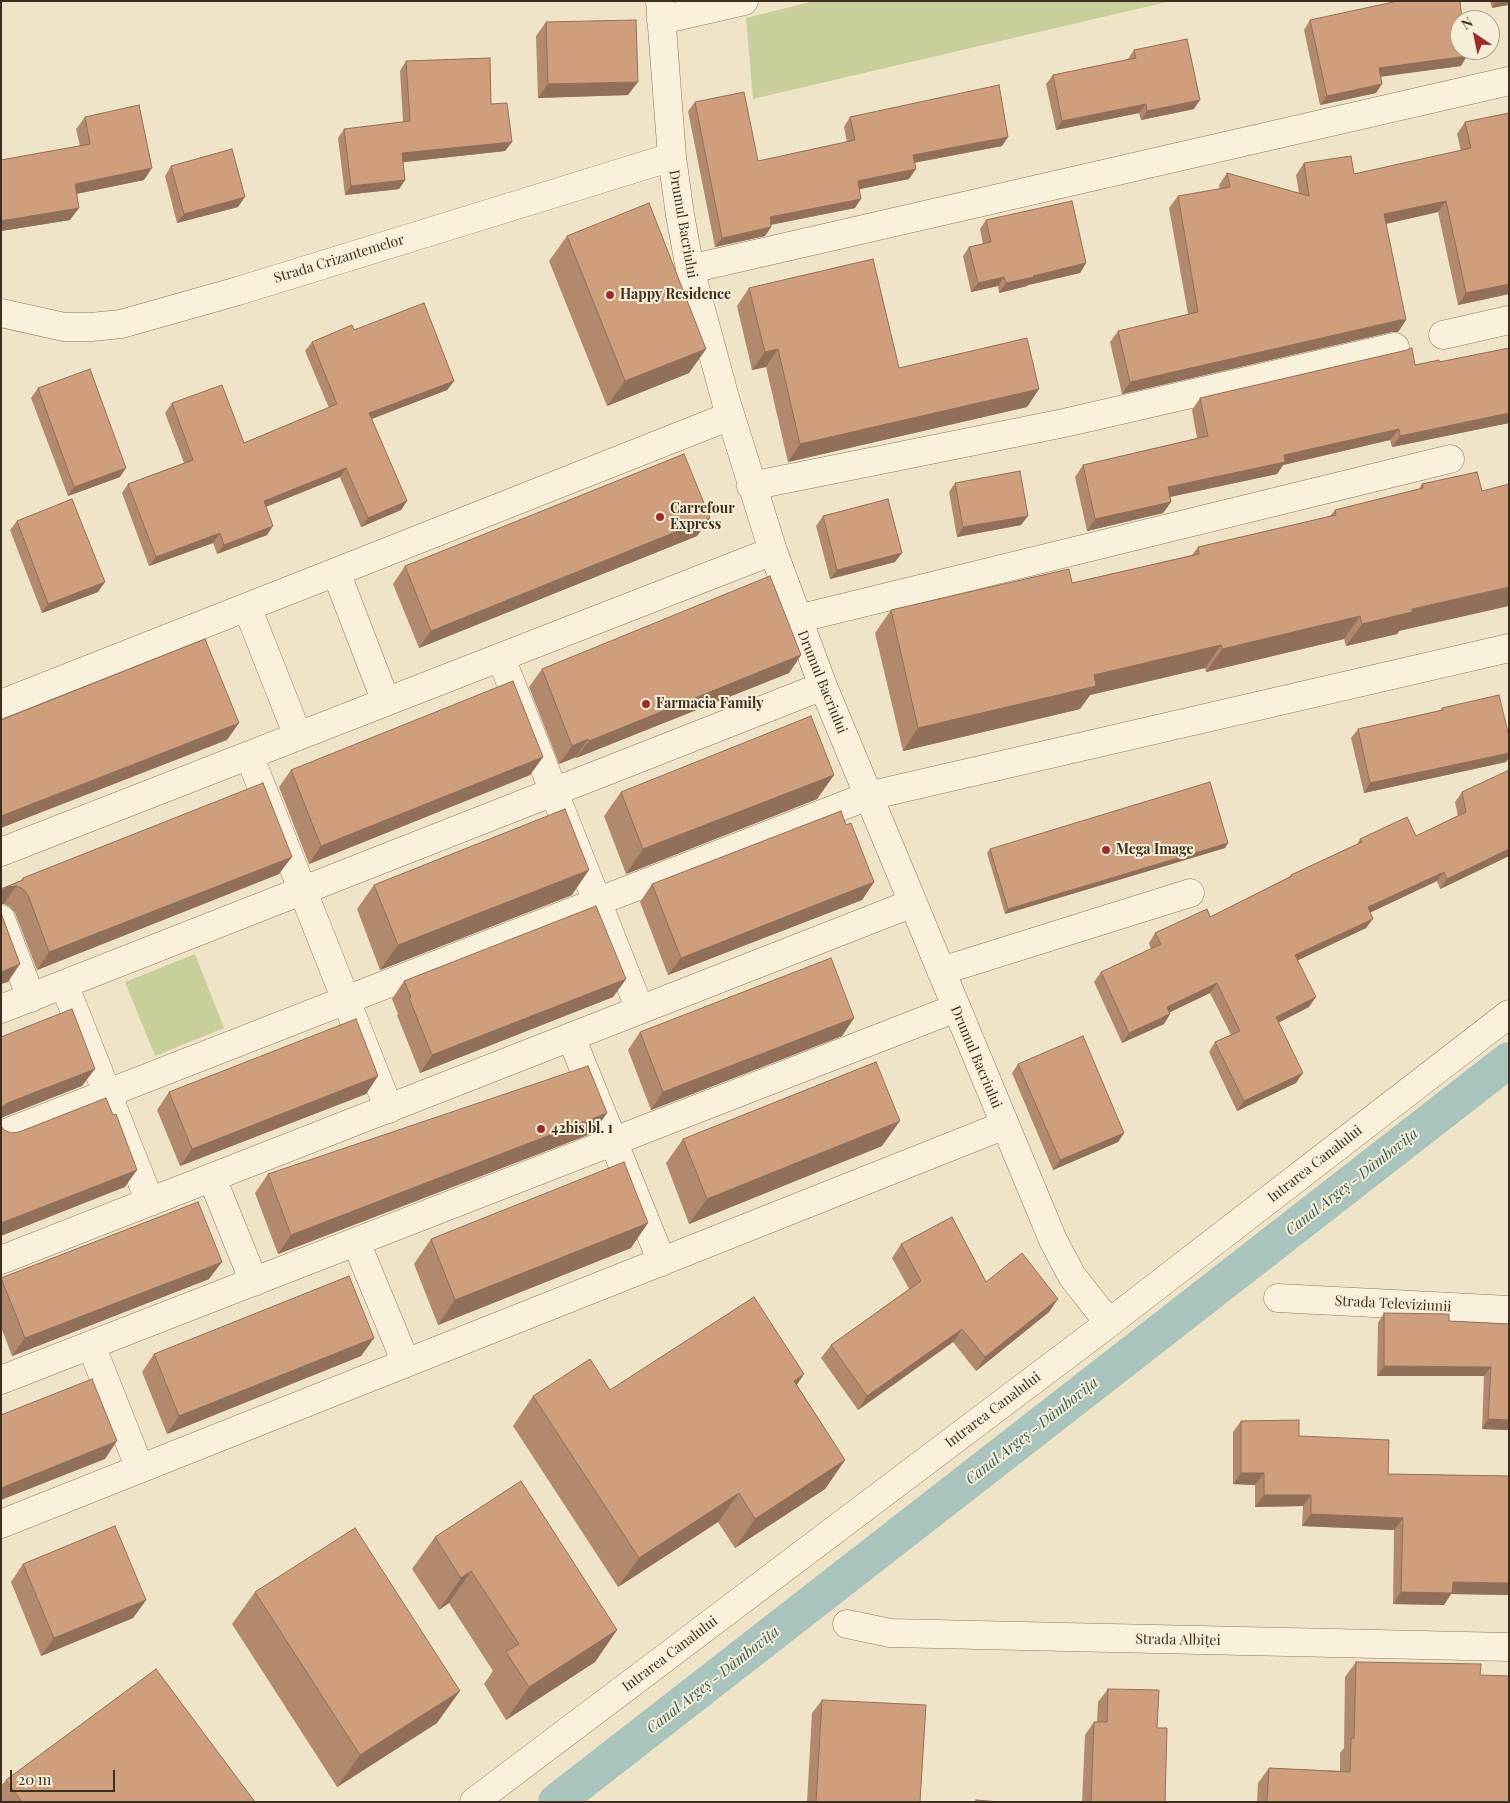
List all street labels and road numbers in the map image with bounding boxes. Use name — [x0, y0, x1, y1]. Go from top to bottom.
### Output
street label: Drumul Bacriului — [665, 169, 701, 279]
street label: Strada Crizantemelor — [272, 231, 406, 287]
street label: Drumul Bacriului — [794, 628, 850, 736]
street label: Drumul Bacriului — [947, 1003, 1005, 1111]
street label: Intrarea Canalului — [1264, 1122, 1366, 1206]
street label: Strada Televiziunii — [1334, 1293, 1452, 1315]
street label: Intrarea Canalului — [942, 1369, 1044, 1451]
street label: Intrarea Canalului — [619, 1613, 721, 1695]
street label: Strada Albiței — [1135, 1631, 1221, 1649]

